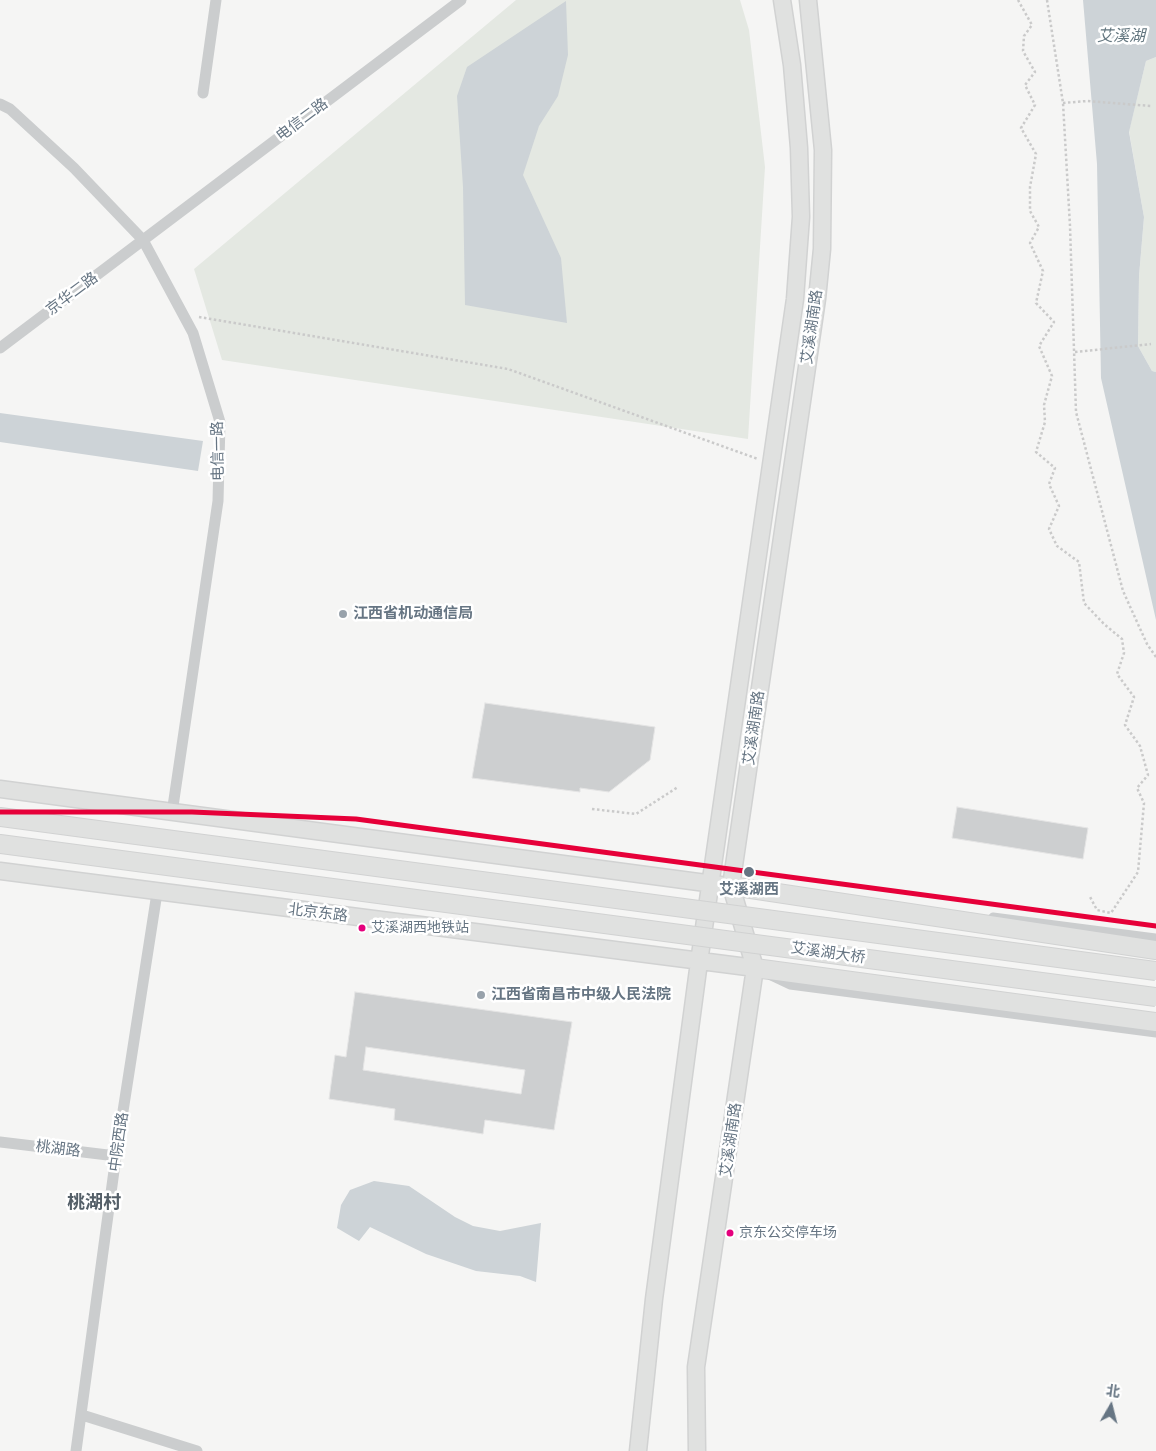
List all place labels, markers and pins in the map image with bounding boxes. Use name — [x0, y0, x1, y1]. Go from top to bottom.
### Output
place label: 江西省机动通信局 — [353, 605, 473, 623]
marker: 江西省机动通信局 — [337, 608, 349, 620]
marker: 艾溪湖西 — [742, 865, 756, 879]
place label: 艾溪湖西 — [719, 881, 779, 899]
place label: 艾溪湖西地铁站 — [371, 920, 469, 936]
marker: 艾溪湖西地铁站 — [357, 923, 367, 933]
place label: 江西省南昌市中级人民法院 — [491, 986, 671, 1004]
marker: 江西省南昌市中级人民法院 — [475, 989, 487, 1001]
place label: 京东公交停车场 — [739, 1225, 837, 1241]
marker: 京东公交停车场 — [725, 1228, 735, 1238]

